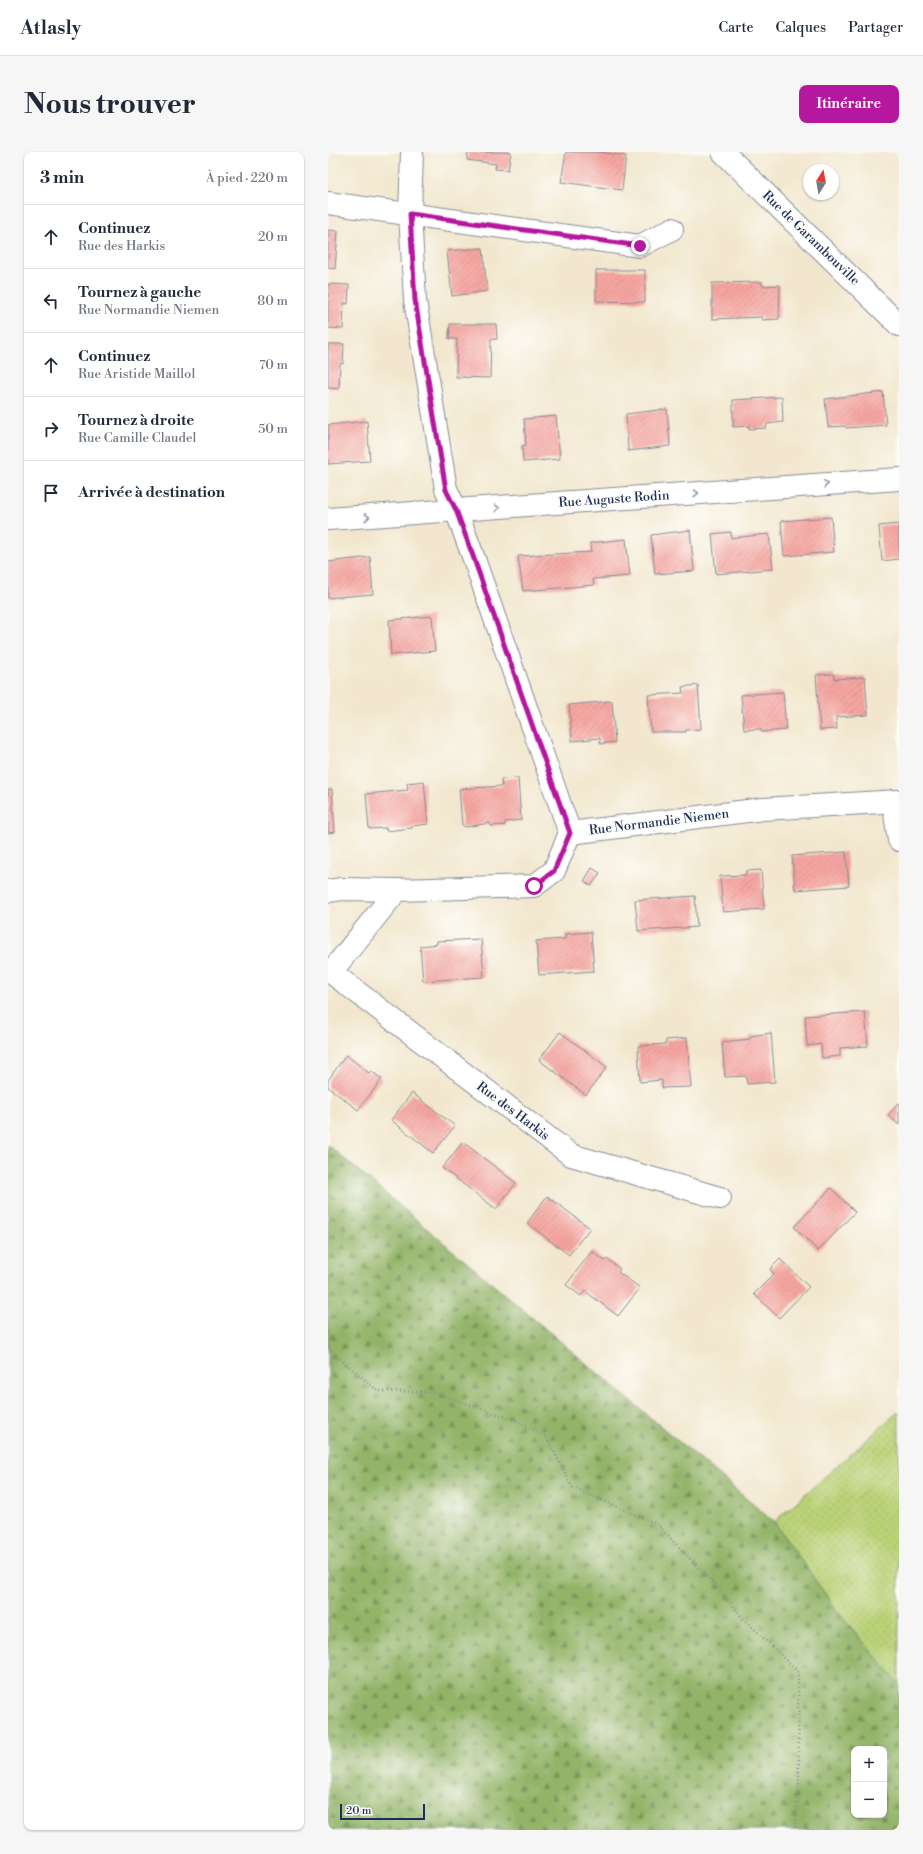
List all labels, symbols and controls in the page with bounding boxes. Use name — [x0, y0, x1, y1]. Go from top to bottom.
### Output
text: Atlasly — [20, 16, 81, 40]
text: Carte — [718, 19, 753, 37]
text: Calques — [775, 19, 826, 37]
text: Partager — [848, 19, 903, 37]
button: Itinéraire — [799, 85, 899, 123]
text: Nous trouver — [24, 87, 196, 122]
north arrow — [803, 164, 839, 200]
text: 3 min — [40, 167, 84, 189]
text: À pied · 220 m — [206, 170, 288, 186]
street label: Rue de Garambouville — [759, 187, 863, 289]
text: Continuez — [78, 219, 150, 238]
icon: ahead — [40, 226, 62, 248]
text: 20 m — [258, 229, 288, 245]
route end — [631, 237, 649, 255]
text: Rue des Harkis — [78, 238, 165, 254]
text: Tournez à gauche — [78, 283, 201, 302]
icon: left — [40, 290, 62, 312]
text: 80 m — [257, 293, 288, 309]
text: Rue Normandie Niemen — [78, 302, 219, 318]
text: Continuez — [78, 347, 150, 366]
icon: ahead — [40, 354, 62, 376]
text: 70 m — [259, 357, 288, 373]
text: Rue Aristide Maillol — [78, 366, 195, 382]
text: Tournez à droite — [78, 411, 194, 430]
icon: right — [40, 418, 62, 440]
text: 50 m — [258, 421, 288, 437]
text: Rue Camille Claudel — [78, 430, 196, 446]
one-way arrow — [823, 480, 829, 489]
icon: arrive — [40, 482, 62, 504]
text: Arrivée à destination — [78, 483, 225, 502]
street label: Rue Auguste Rodin — [558, 487, 670, 511]
one-way arrow — [693, 489, 699, 498]
one-way arrow — [494, 503, 500, 512]
one-way arrow — [364, 512, 370, 521]
street label: Rue Normandie Niemen — [588, 805, 730, 839]
route start — [525, 877, 543, 895]
street label: Rue des Harkis — [473, 1078, 553, 1144]
map controls — [851, 1746, 887, 1818]
button: + — [851, 1746, 887, 1782]
button: − — [851, 1782, 887, 1818]
scale bar — [340, 1802, 425, 1821]
text: 20 m — [346, 1804, 371, 1818]

